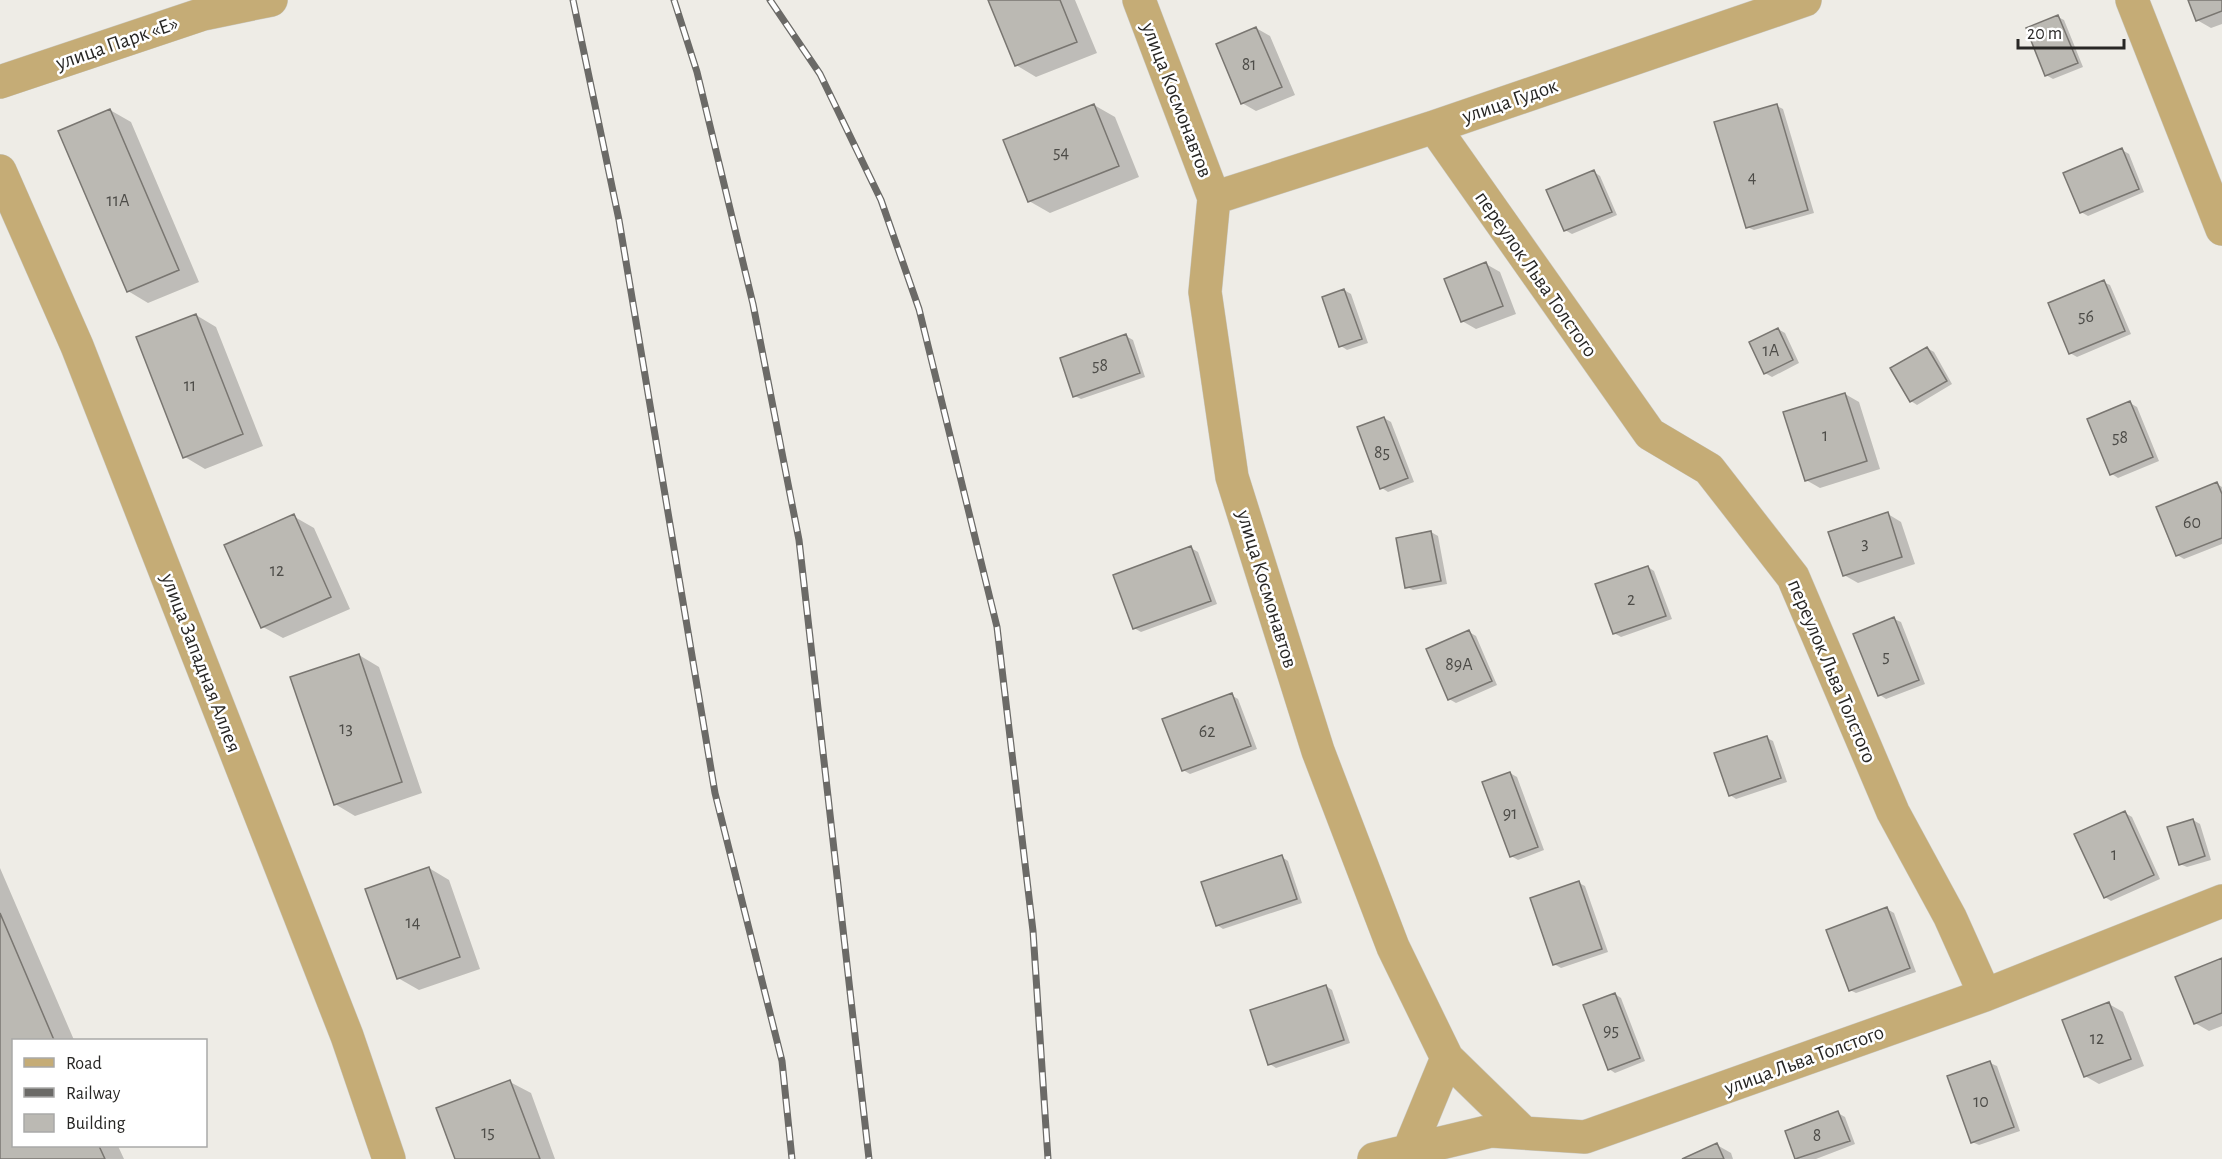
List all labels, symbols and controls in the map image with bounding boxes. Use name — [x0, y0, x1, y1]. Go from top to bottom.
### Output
street label: улица Парк «Е» — [52, 12, 181, 74]
scale bar — [2018, 12, 2124, 50]
street label: улица Космонавтов — [1137, 19, 1216, 180]
text: 20 m — [2027, 25, 2062, 43]
house number: 81 — [1242, 56, 1256, 74]
street label: улица Гудок — [1459, 75, 1561, 127]
house number: 54 — [1053, 144, 1069, 162]
house number: 4 — [1748, 169, 1757, 187]
street label: переулок Льва Толстого — [1471, 187, 1601, 361]
house number: 11А — [107, 192, 130, 210]
house number: 56 — [2078, 308, 2094, 326]
house number: 1А — [1763, 342, 1780, 360]
house number: 58 — [1092, 357, 1108, 375]
house number: 11 — [184, 377, 196, 395]
house number: 1 — [1822, 427, 1828, 445]
house number: 58 — [2112, 429, 2128, 447]
house number: 85 — [1374, 444, 1390, 462]
street label: улица Космонавтов — [1233, 507, 1301, 670]
house number: 60 — [2183, 514, 2201, 532]
house number: 3 — [1861, 535, 1869, 553]
house number: 12 — [270, 562, 284, 580]
street label: улица Западная Аллея — [157, 570, 245, 755]
street label: переулок Льва Толстого — [1784, 576, 1880, 766]
house number: 2 — [1627, 591, 1635, 609]
house number: 5 — [1882, 648, 1890, 666]
house number: 89А — [1445, 656, 1473, 674]
house number: 13 — [339, 720, 353, 738]
house number: 62 — [1199, 723, 1215, 741]
house number: 91 — [1503, 805, 1517, 823]
house number: 1 — [2111, 846, 2117, 864]
house number: 14 — [406, 914, 421, 932]
street label: улица Льва Толстого — [1720, 1021, 1887, 1099]
house number: 95 — [1603, 1022, 1619, 1040]
house number: 12 — [2090, 1030, 2104, 1048]
legend — [12, 1039, 207, 1147]
text: Road — [66, 1055, 102, 1073]
text: Railway — [66, 1085, 121, 1103]
house number: 10 — [1973, 1093, 1989, 1111]
text: Building — [66, 1115, 126, 1133]
house number: 15 — [481, 1124, 495, 1142]
house number: 8 — [1813, 1127, 1821, 1145]

